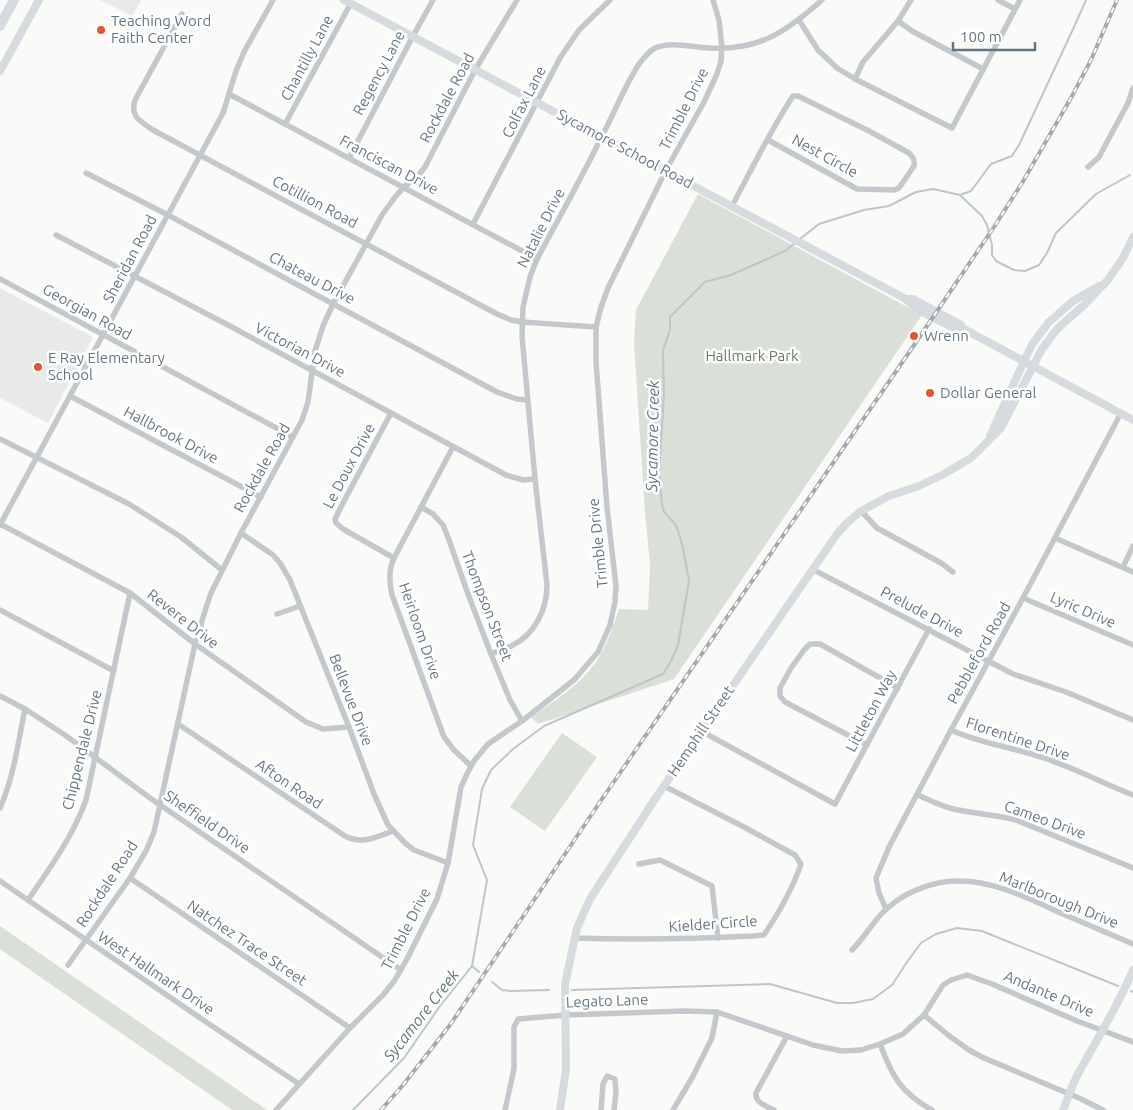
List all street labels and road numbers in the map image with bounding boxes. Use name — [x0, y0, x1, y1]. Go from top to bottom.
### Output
street label: Chantilly Lane — [277, 12, 336, 103]
street label: Regency Lane — [349, 28, 408, 118]
street label: Rockdale Road — [416, 50, 477, 146]
street label: Colfax Lane — [498, 63, 549, 141]
street label: Trimble Drive — [656, 65, 712, 153]
street label: Sycamore School Road — [554, 105, 696, 192]
street label: Nest Circle — [789, 131, 861, 181]
street label: Franciscan Drive — [337, 132, 441, 198]
street label: Cotillion Road — [270, 172, 361, 231]
street label: Natalie Drive — [513, 185, 568, 270]
street label: Sheridan Road — [99, 212, 160, 306]
street label: Chateau Drive — [266, 248, 358, 307]
street label: Georgian Road — [40, 280, 135, 343]
street label: Victorian Drive — [252, 319, 348, 380]
street label: Hallbrook Drive — [121, 403, 221, 467]
street label: Rockdale Road — [230, 420, 293, 515]
street label: Le Doux Drive — [319, 420, 378, 511]
street label: Trimble Drive — [584, 497, 611, 589]
street label: Thompson Street — [459, 548, 516, 663]
street label: Heirloom Drive — [396, 580, 445, 682]
street label: Prelude Drive — [878, 583, 967, 641]
street label: Revere Drive — [144, 585, 222, 652]
street label: Lyric Drive — [1048, 588, 1119, 631]
street label: Pebbleford Road — [944, 599, 1014, 707]
street label: Bellevue Drive — [326, 651, 377, 748]
street label: Littleton Way — [842, 667, 899, 755]
street label: Hemphill Street — [664, 682, 737, 779]
street label: Chippendale Drive — [58, 688, 105, 812]
street label: Florentine Drive — [964, 714, 1072, 763]
street label: Afton Road — [253, 755, 326, 812]
street label: Sheffield Drive — [161, 787, 253, 857]
street label: Cameo Drive — [1002, 797, 1088, 842]
street label: Rockdale Road — [72, 838, 141, 930]
street label: Marlborough Drive — [997, 868, 1121, 931]
street label: Trimble Drive — [378, 885, 434, 973]
street label: Natchez Trace Street — [184, 896, 310, 989]
street label: Kielder Circle — [668, 912, 758, 935]
street label: West Hallmark Drive — [95, 927, 218, 1018]
street label: Andante Drive — [1002, 967, 1097, 1020]
street label: Legato Lane — [565, 991, 649, 1010]

